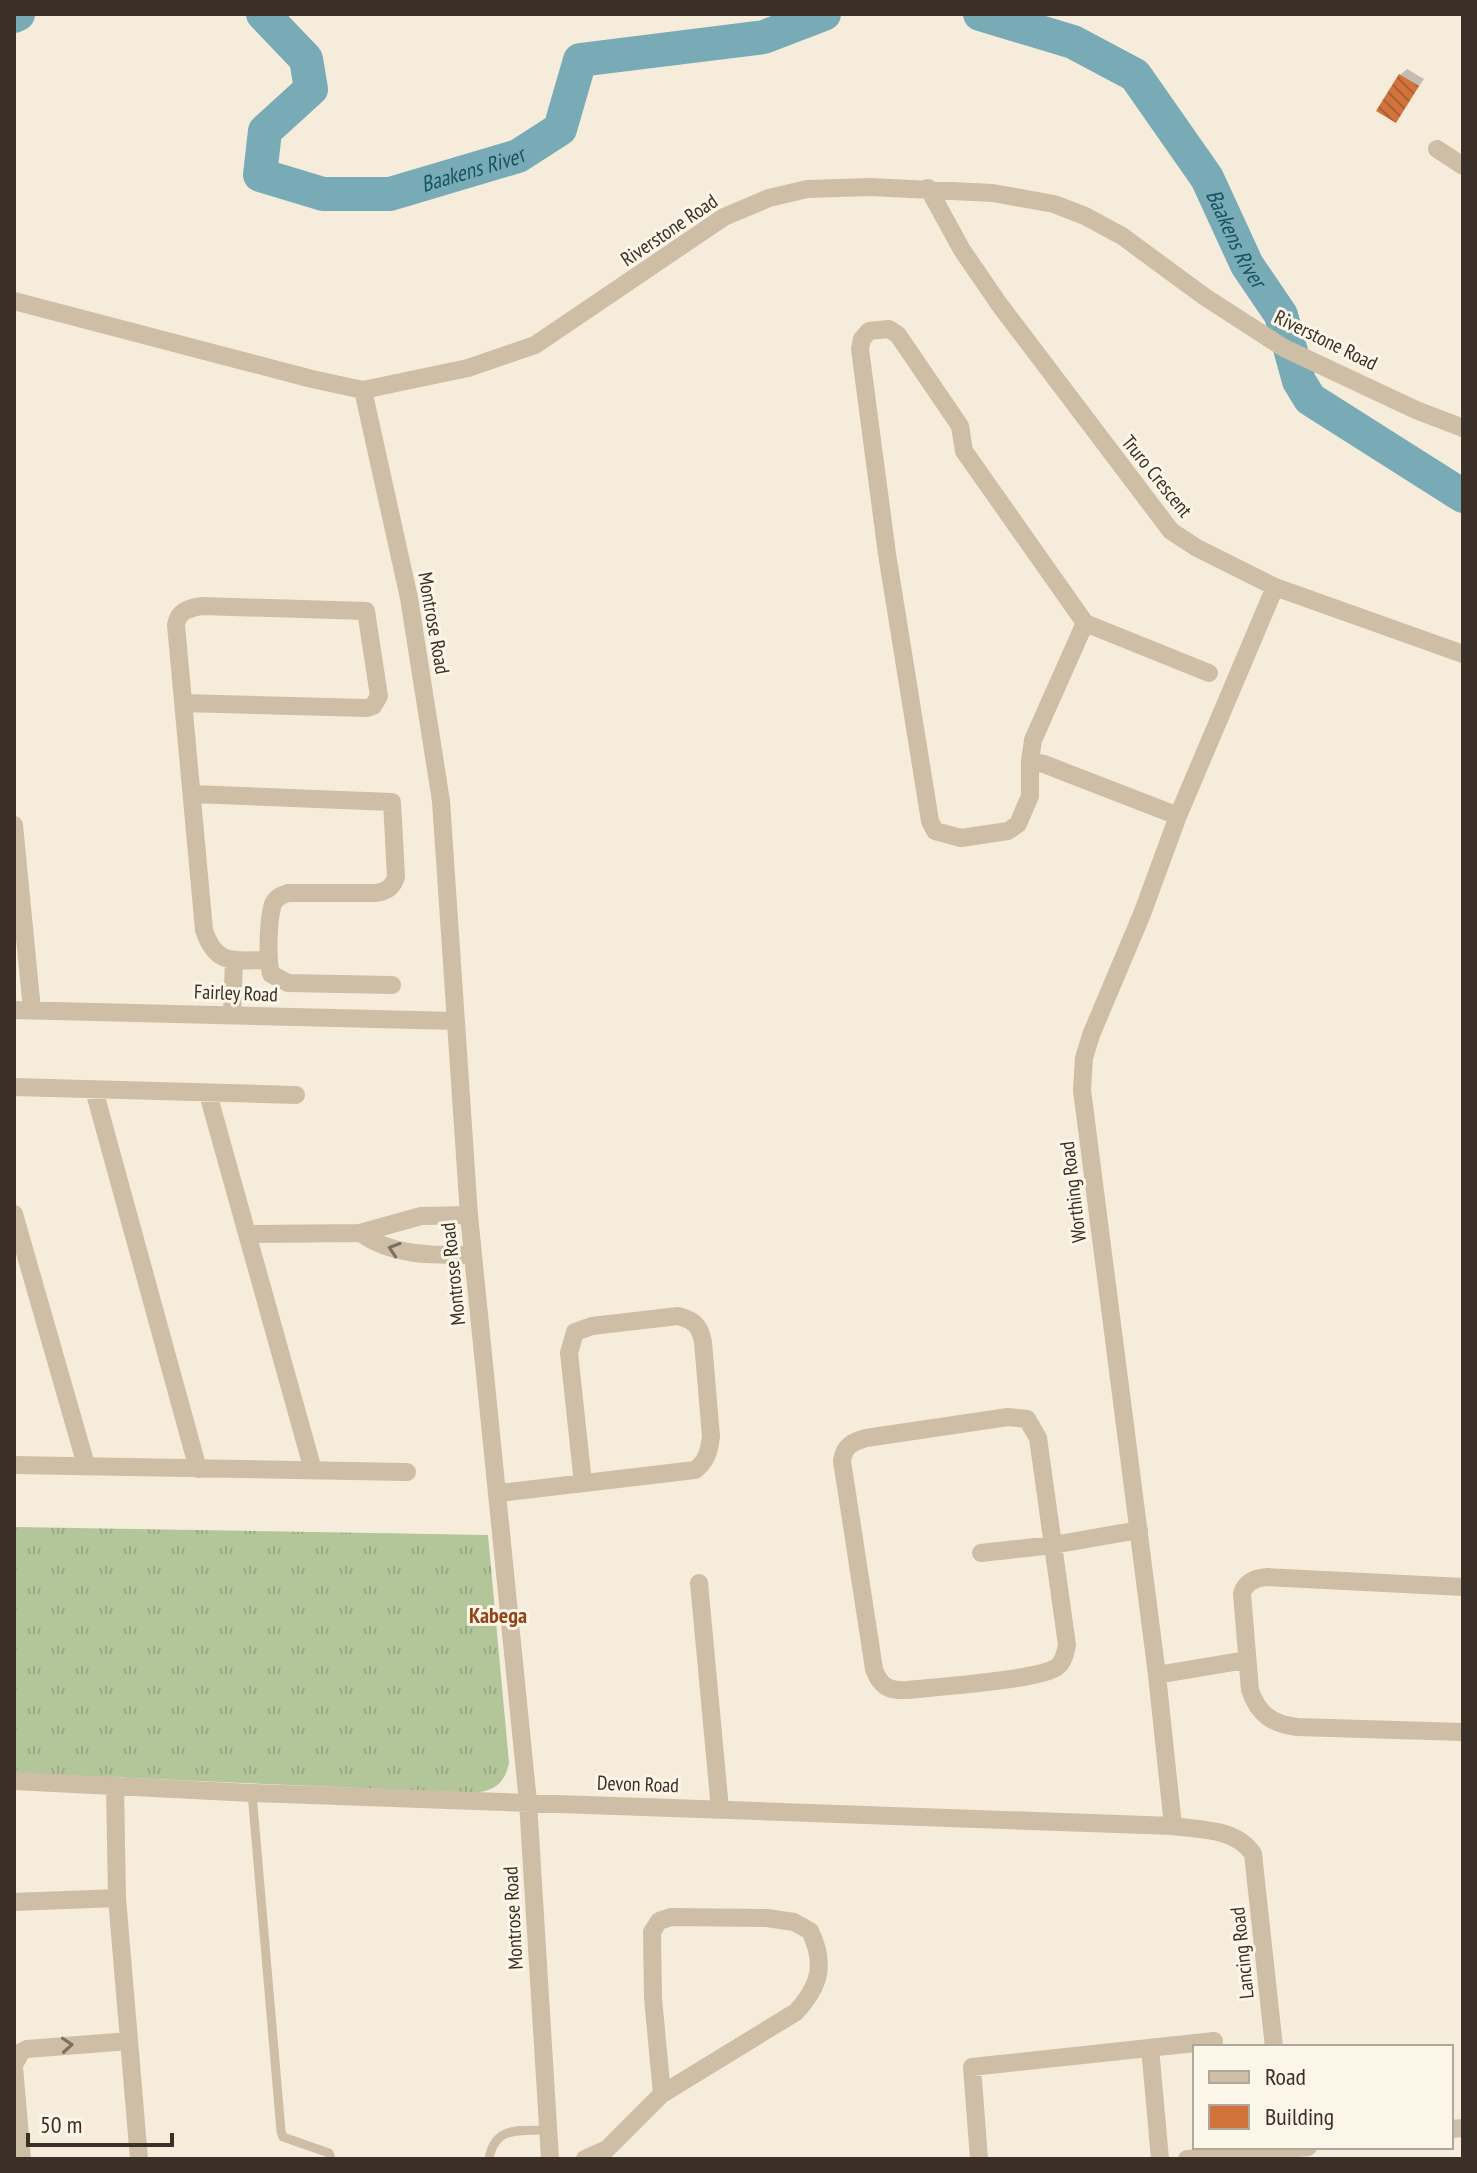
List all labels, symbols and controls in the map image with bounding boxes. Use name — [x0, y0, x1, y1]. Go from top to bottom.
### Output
water label: Baakens River — [418, 140, 533, 198]
water label: Baakens River — [1200, 185, 1274, 295]
street label: Riverstone Road — [615, 188, 723, 272]
street label: Riverstone Road — [1270, 304, 1382, 376]
street label: Truro Crescent — [1116, 430, 1198, 523]
street label: Montrose Road — [412, 570, 456, 676]
street label: Fairley Road — [194, 979, 278, 1007]
street label: Worthing Road — [1054, 1140, 1092, 1244]
street label: Montrose Road — [435, 1221, 471, 1327]
one-way arrow — [388, 1242, 402, 1258]
district label: Kabega — [469, 1601, 527, 1629]
street label: Devon Road — [597, 1770, 679, 1798]
street label: Montrose Road — [497, 1866, 529, 1970]
street label: Lancing Road — [1224, 1906, 1260, 2000]
one-way arrow — [61, 2037, 74, 2054]
legend — [1193, 2045, 1453, 2149]
text: Road — [1265, 2061, 1306, 2092]
scale bar — [28, 2097, 172, 2147]
text: Building — [1265, 2101, 1334, 2132]
text: 50 m — [40, 2109, 82, 2140]

